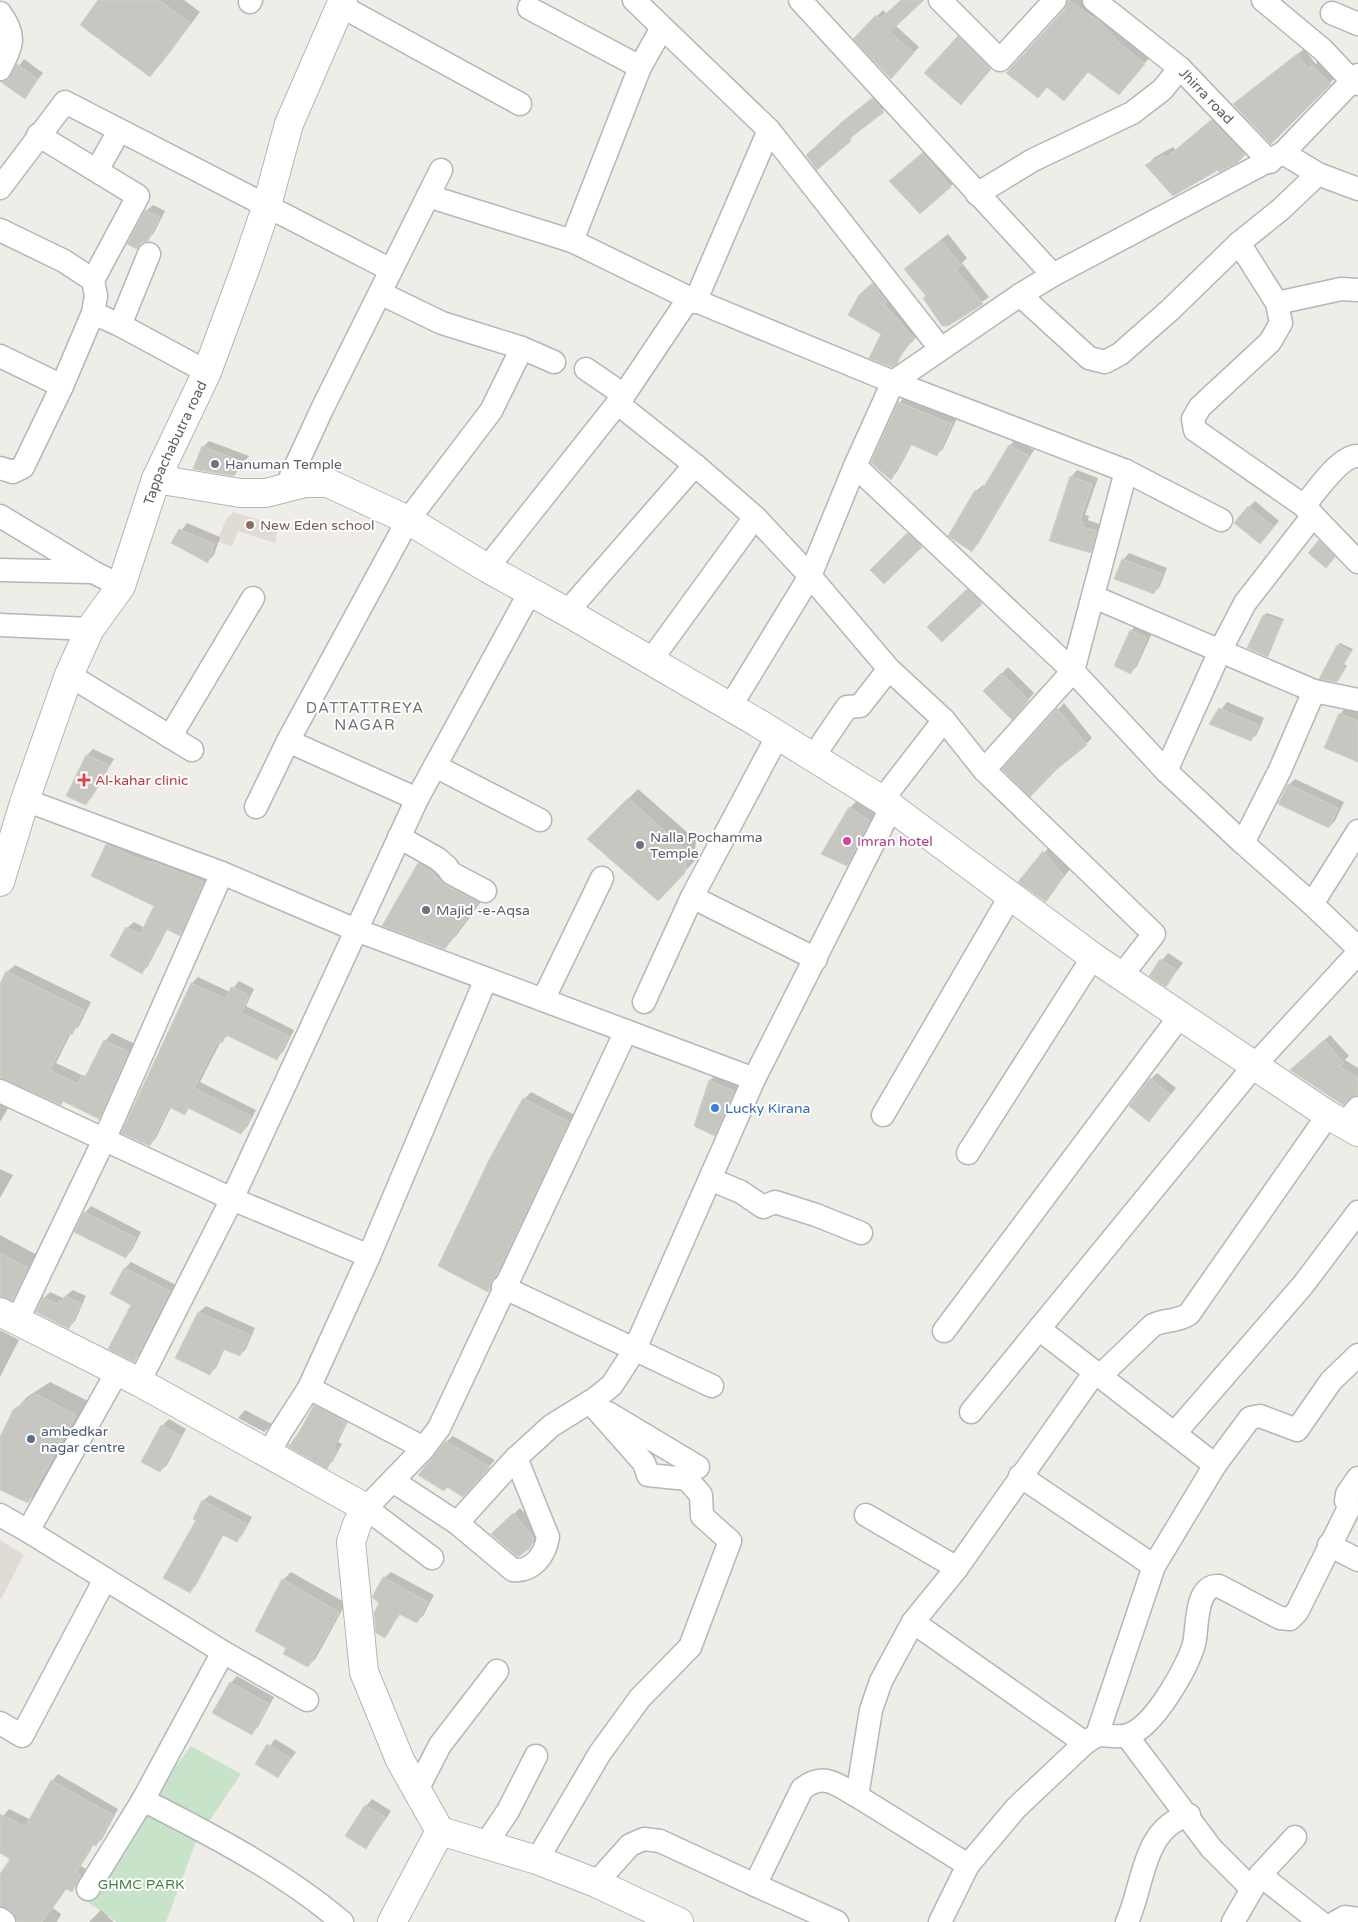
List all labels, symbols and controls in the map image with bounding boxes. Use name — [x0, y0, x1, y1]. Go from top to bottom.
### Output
street label: Jhirra road — [1175, 64, 1237, 128]
street label: Tappachabutra road — [140, 378, 211, 507]
place label: Hanuman Temple — [225, 456, 342, 473]
marker: Hanuman Temple — [209, 458, 221, 470]
place label: New Eden school — [260, 517, 375, 534]
marker: New Eden school — [244, 519, 256, 531]
district label: DATTATTREYA NAGAR — [306, 699, 424, 734]
place label: Al-kahar clinic — [95, 772, 188, 789]
marker: Al-kahar clinic — [77, 773, 91, 787]
place label: Nalla Pochamma Temple — [650, 829, 763, 862]
place label: Imran hotel — [857, 833, 933, 850]
marker: Imran hotel — [841, 835, 853, 847]
marker: Nalla Pochamma Temple — [634, 839, 646, 851]
place label: Majid -e-Aqsa — [436, 902, 530, 919]
marker: Majid -e-Aqsa — [420, 904, 432, 916]
place label: Lucky Kirana — [725, 1100, 810, 1117]
marker: Lucky Kirana — [709, 1102, 721, 1114]
place label: ambedkar nagar centre — [41, 1423, 125, 1456]
marker: ambedkar nagar centre — [25, 1433, 37, 1445]
park label: GHMC PARK — [98, 1876, 184, 1893]

